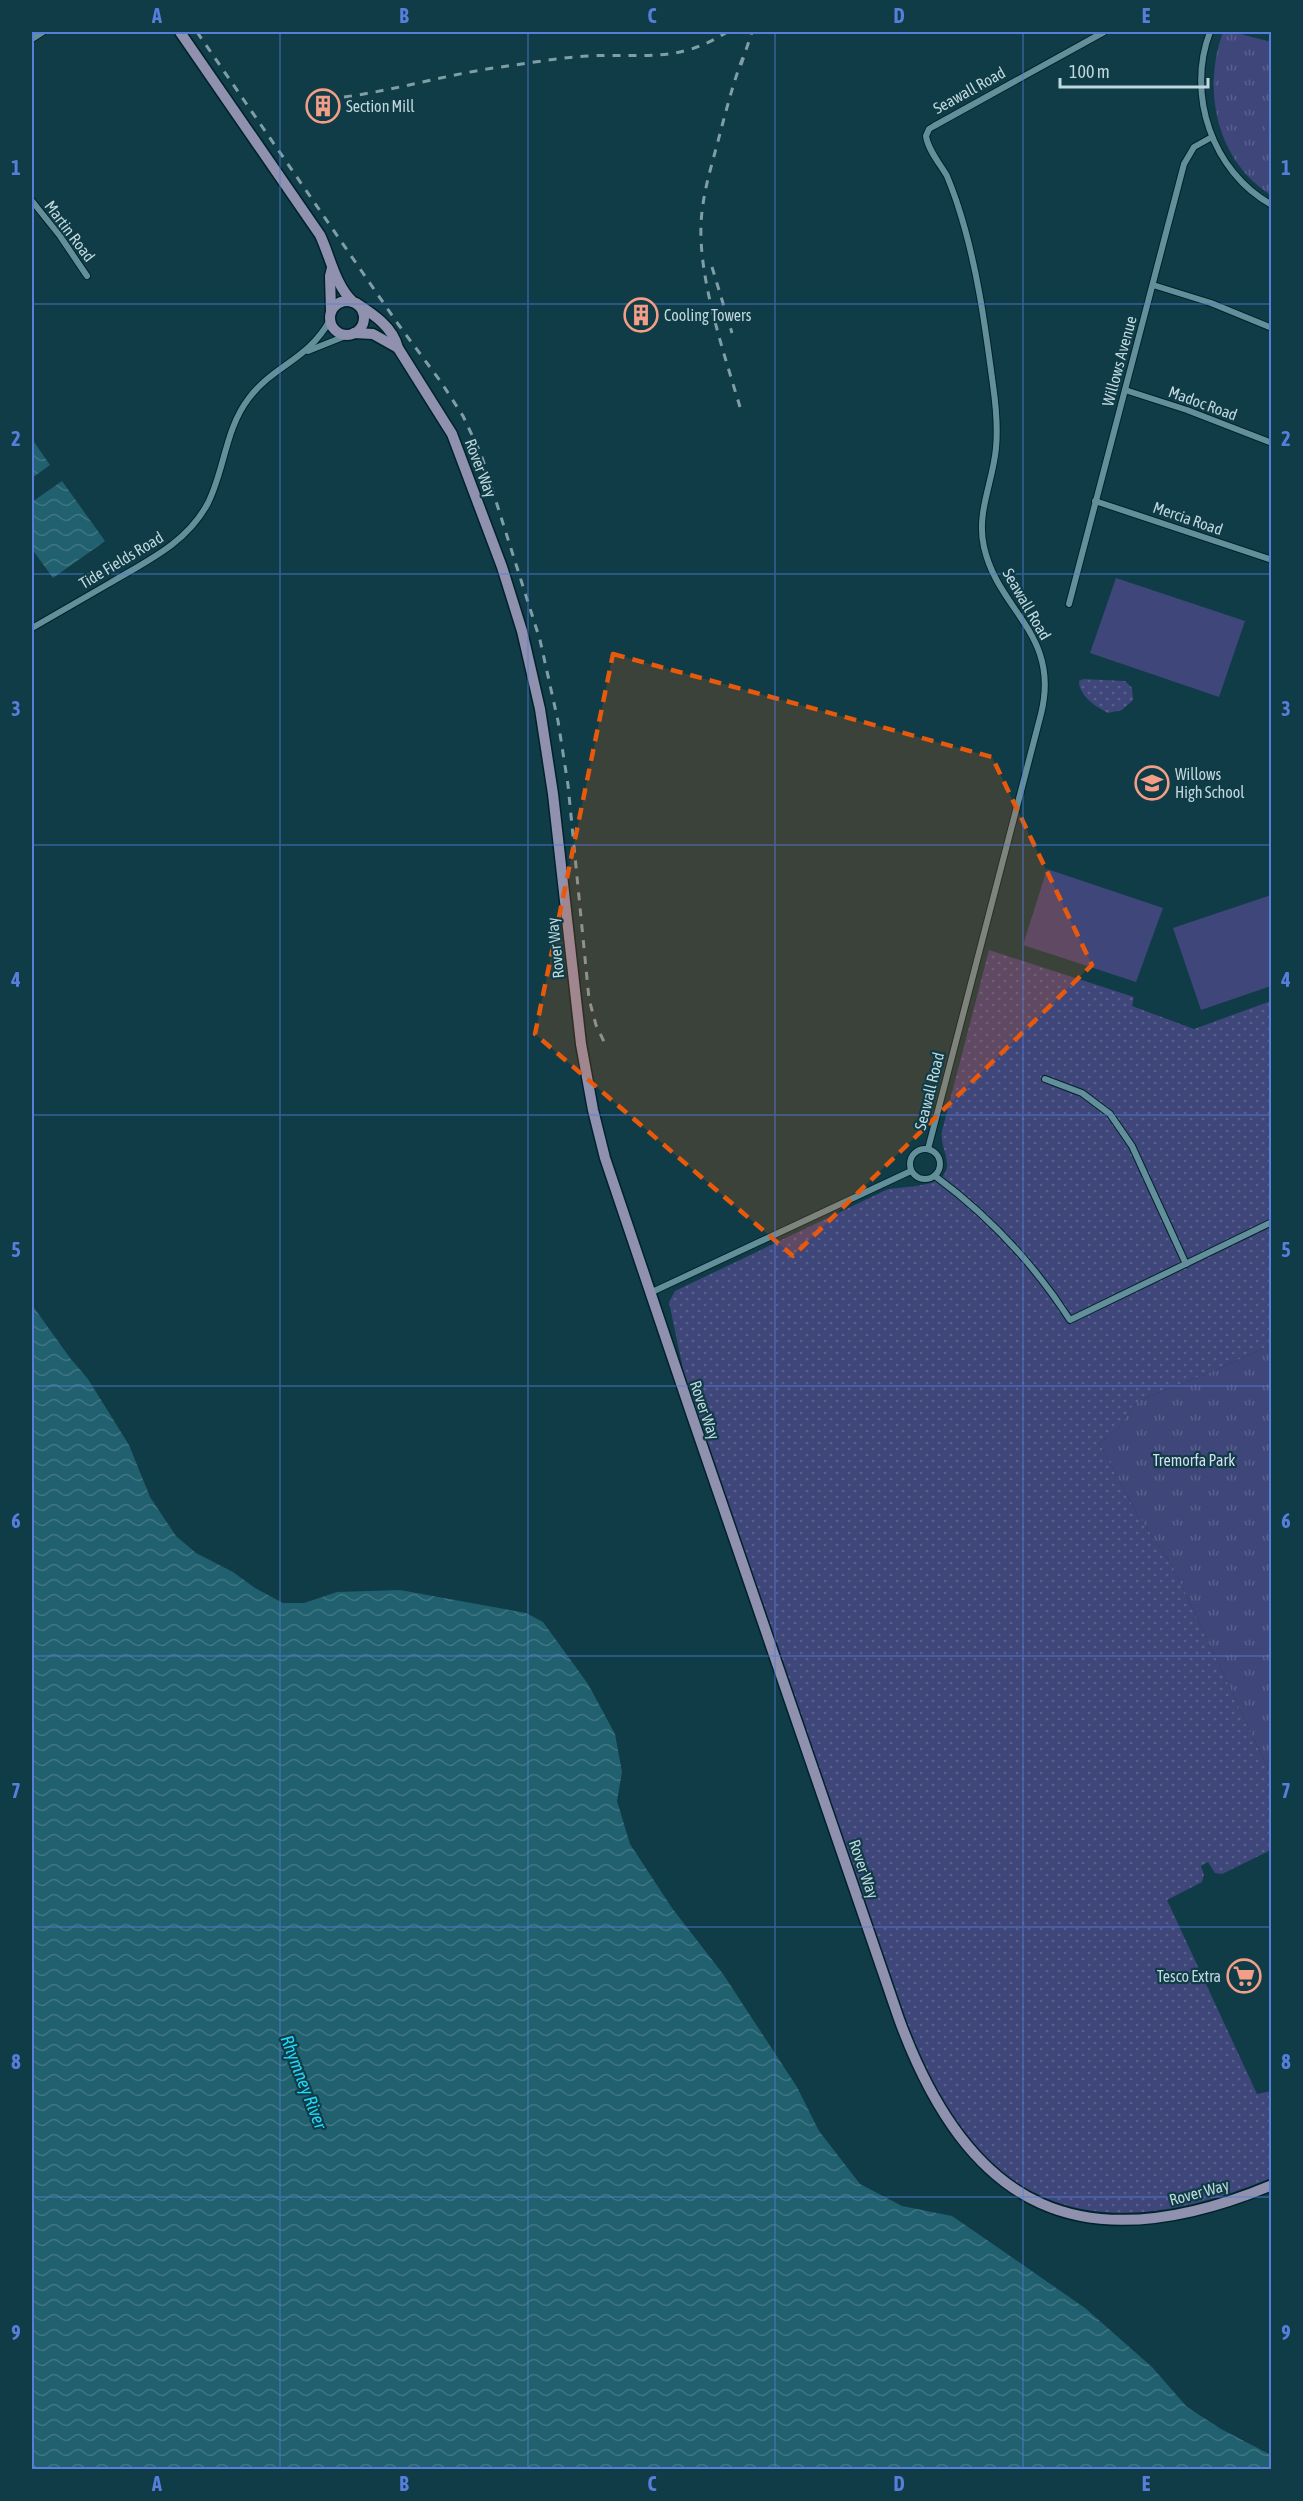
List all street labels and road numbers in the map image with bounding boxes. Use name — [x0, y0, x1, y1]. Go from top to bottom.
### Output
street label: Seawall Road — [930, 63, 1008, 117]
street label: Martin Road — [41, 197, 99, 265]
street label: Willows Avenue — [1098, 314, 1140, 408]
street label: Madoc Road — [1166, 382, 1240, 424]
street label: Rover Way — [461, 436, 500, 500]
street label: Mercia Road — [1151, 498, 1225, 538]
street label: Tide Fields Road — [76, 528, 166, 592]
street label: Seawall Road — [999, 565, 1055, 643]
street label: Rover Way — [543, 916, 568, 979]
street label: Seawall Road — [911, 1050, 947, 1132]
street label: Rover Way — [686, 1378, 724, 1443]
street label: Rover Way — [845, 1837, 883, 1902]
street label: Rover Way — [1167, 2175, 1231, 2210]

